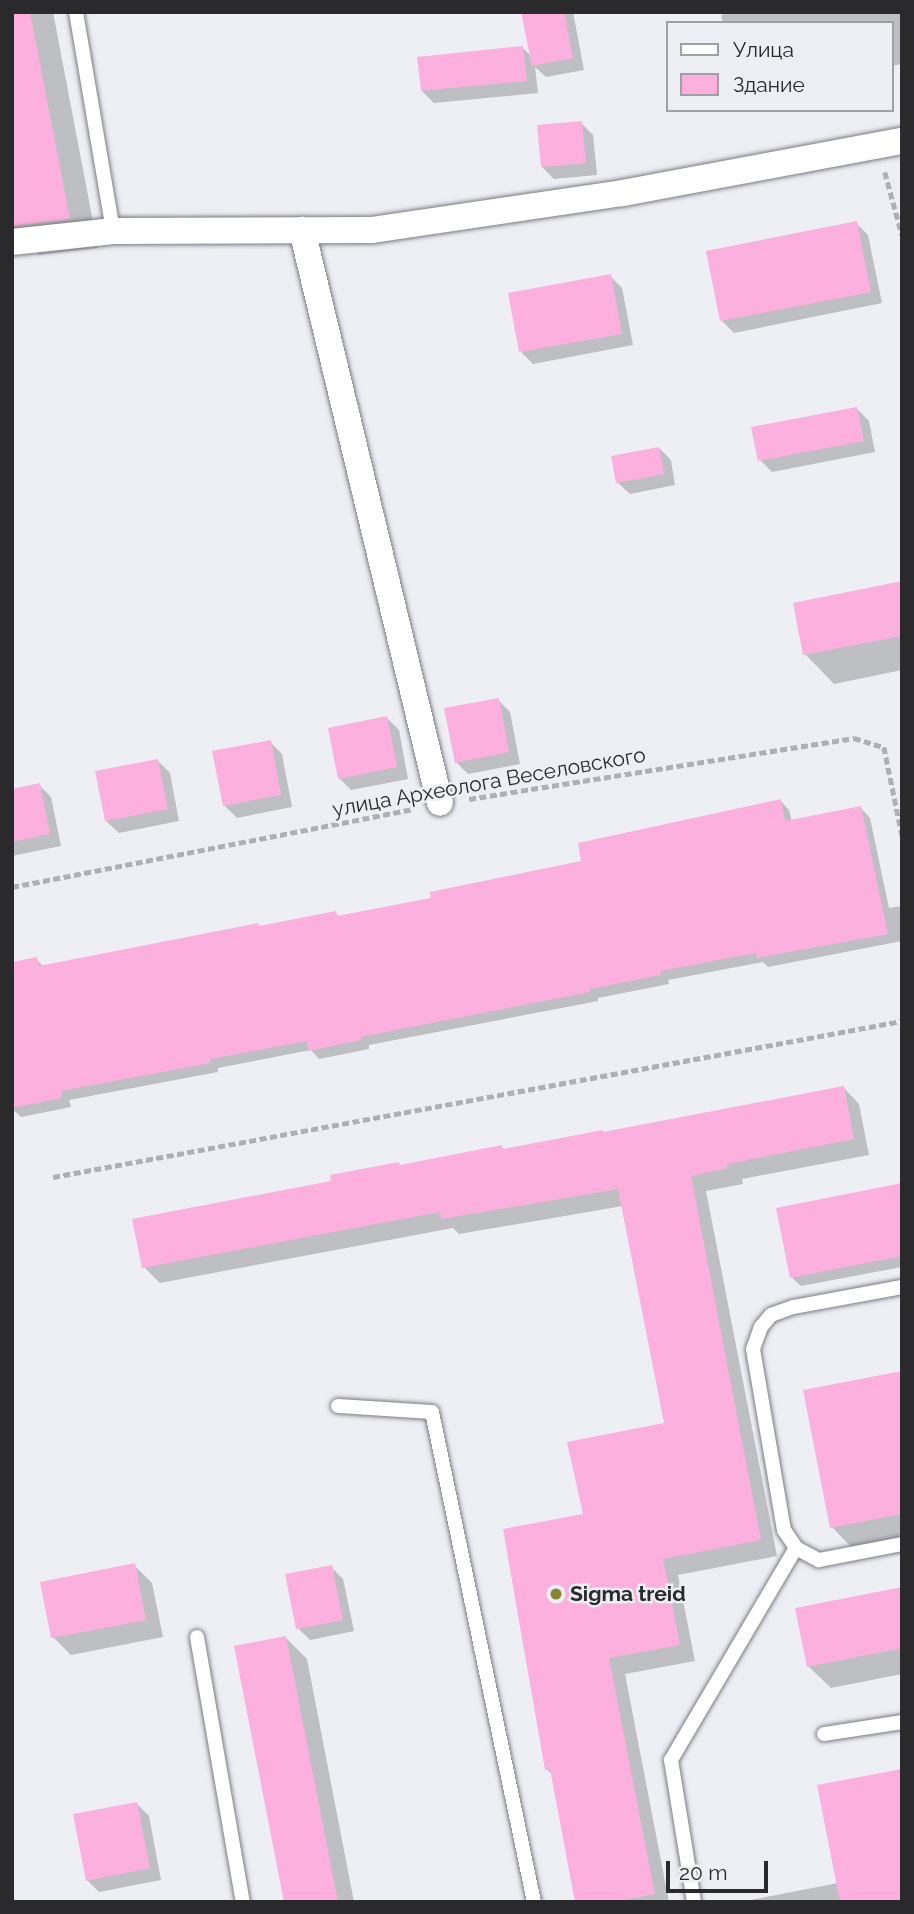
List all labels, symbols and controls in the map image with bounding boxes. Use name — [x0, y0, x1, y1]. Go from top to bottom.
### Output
legend — [666, 21, 893, 112]
text: Улица — [733, 37, 794, 62]
text: Здание — [733, 72, 805, 97]
street label: улица Археолога Веселовского — [330, 742, 648, 822]
place label: Sigma treid — [570, 1581, 686, 1607]
marker: Sigma treid — [548, 1586, 564, 1602]
scale bar — [669, 1848, 771, 1892]
text: 20 m — [679, 1860, 727, 1885]

